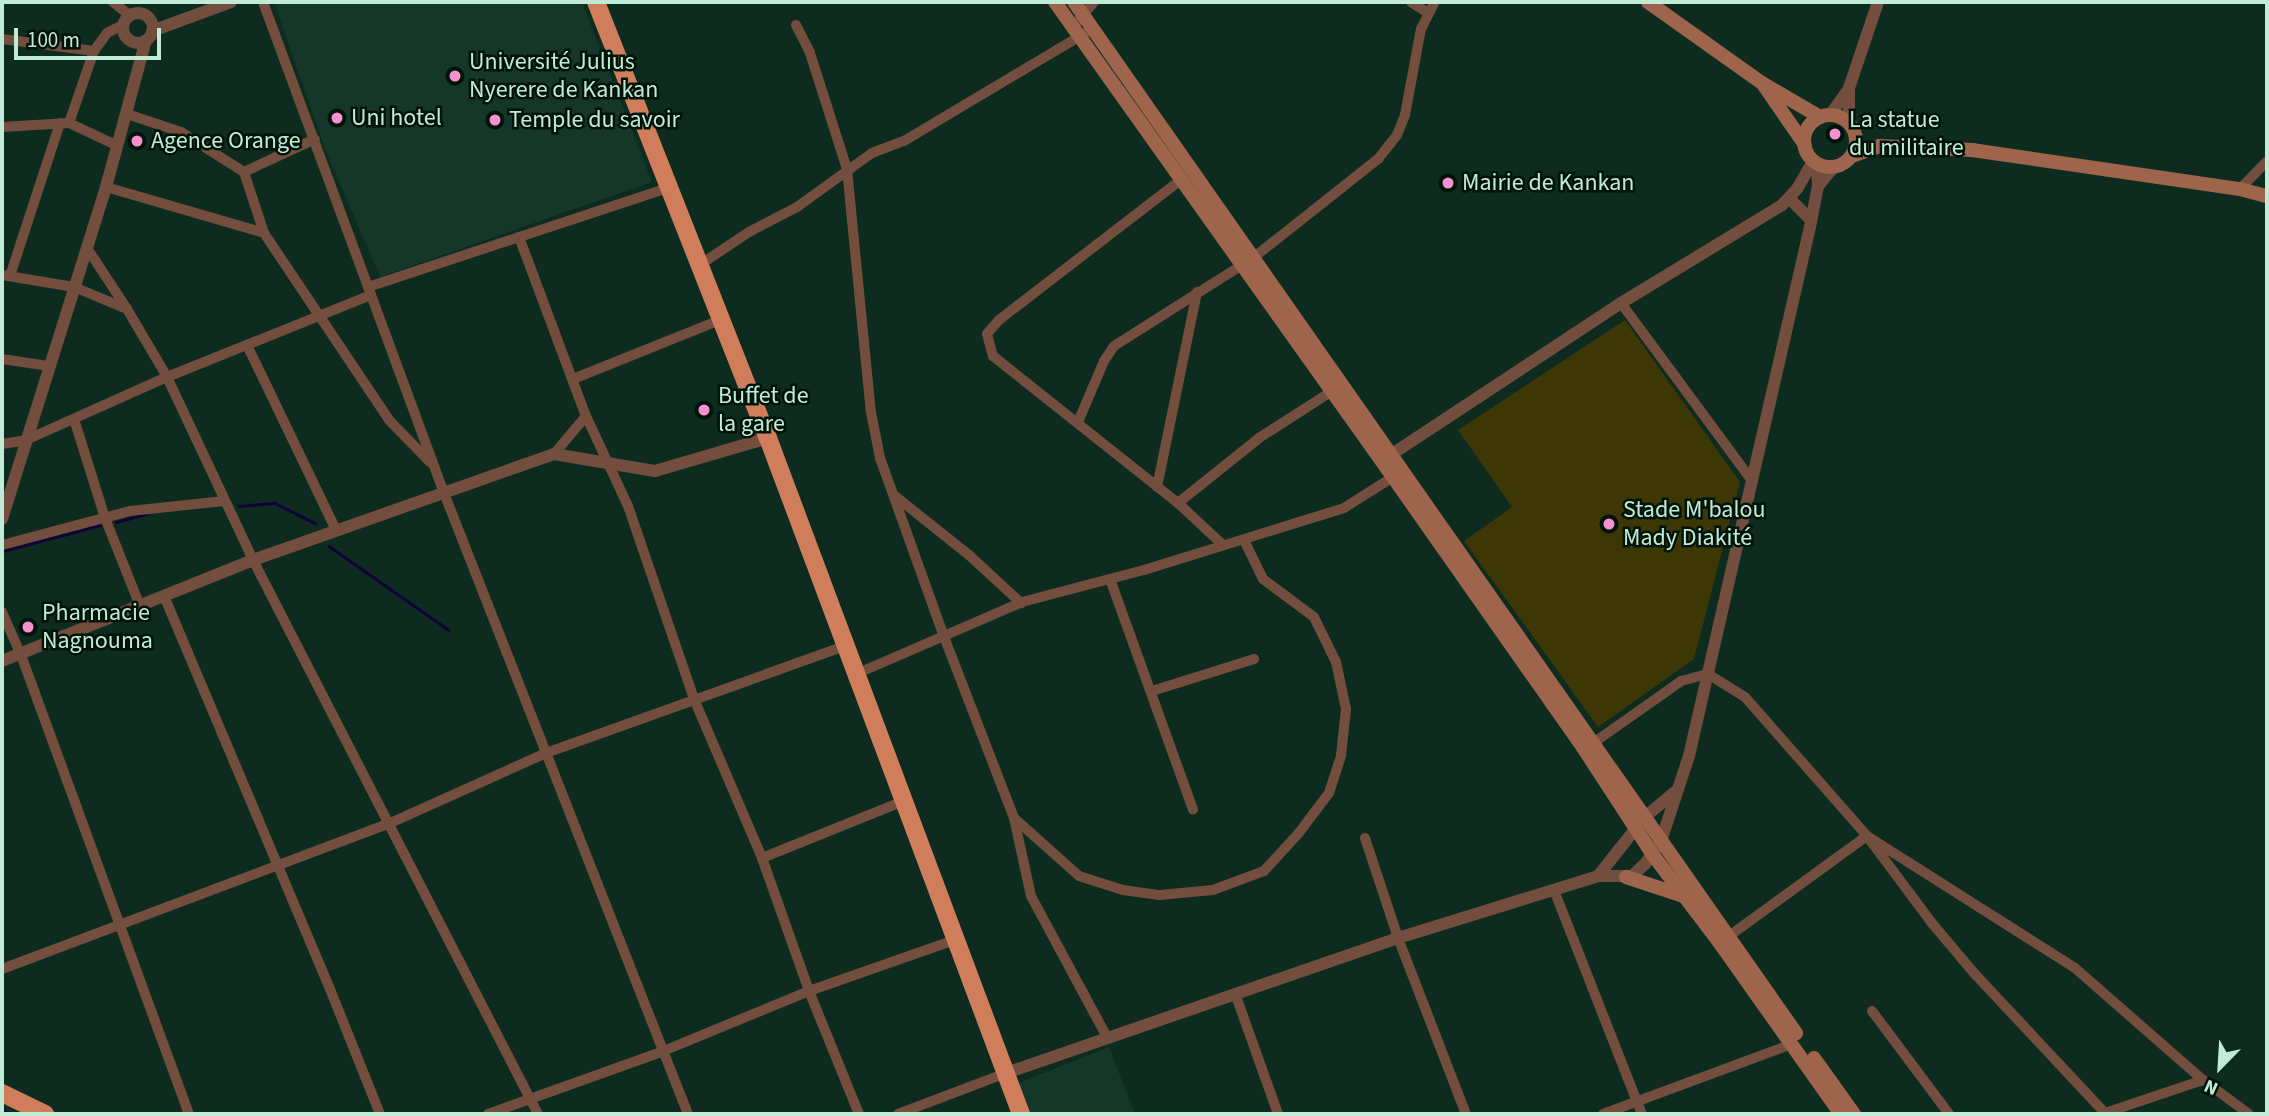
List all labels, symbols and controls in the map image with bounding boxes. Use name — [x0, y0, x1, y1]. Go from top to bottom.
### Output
scale bar — [18, 14, 164, 58]
text: 100 m — [27, 25, 80, 55]
place label: Université Julius Nyerere de Kankan — [469, 48, 658, 104]
marker: Université Julius Nyerere de Kankan — [447, 68, 463, 84]
place label: Uni hotel — [351, 104, 442, 132]
place label: Temple du savoir — [509, 106, 680, 134]
place label: La statue du militaire — [1849, 106, 1964, 162]
marker: Uni hotel — [329, 110, 345, 126]
marker: Temple du savoir — [487, 112, 503, 128]
marker: La statue du militaire — [1827, 126, 1843, 142]
place label: Agence Orange — [151, 127, 301, 155]
marker: Agence Orange — [129, 133, 145, 149]
place label: Mairie de Kankan — [1462, 169, 1634, 197]
marker: Mairie de Kankan — [1440, 175, 1456, 191]
place label: Buffet de la gare — [718, 382, 809, 438]
marker: Buffet de la gare — [696, 402, 712, 418]
place label: Stade M'balou Mady Diakité — [1623, 496, 1766, 552]
marker: Stade M'balou Mady Diakité — [1601, 516, 1617, 532]
place label: Pharmacie Nagnouma — [42, 599, 153, 655]
marker: Pharmacie Nagnouma — [20, 619, 36, 635]
north arrow — [2185, 1032, 2255, 1102]
text: N — [2200, 1072, 2223, 1102]

